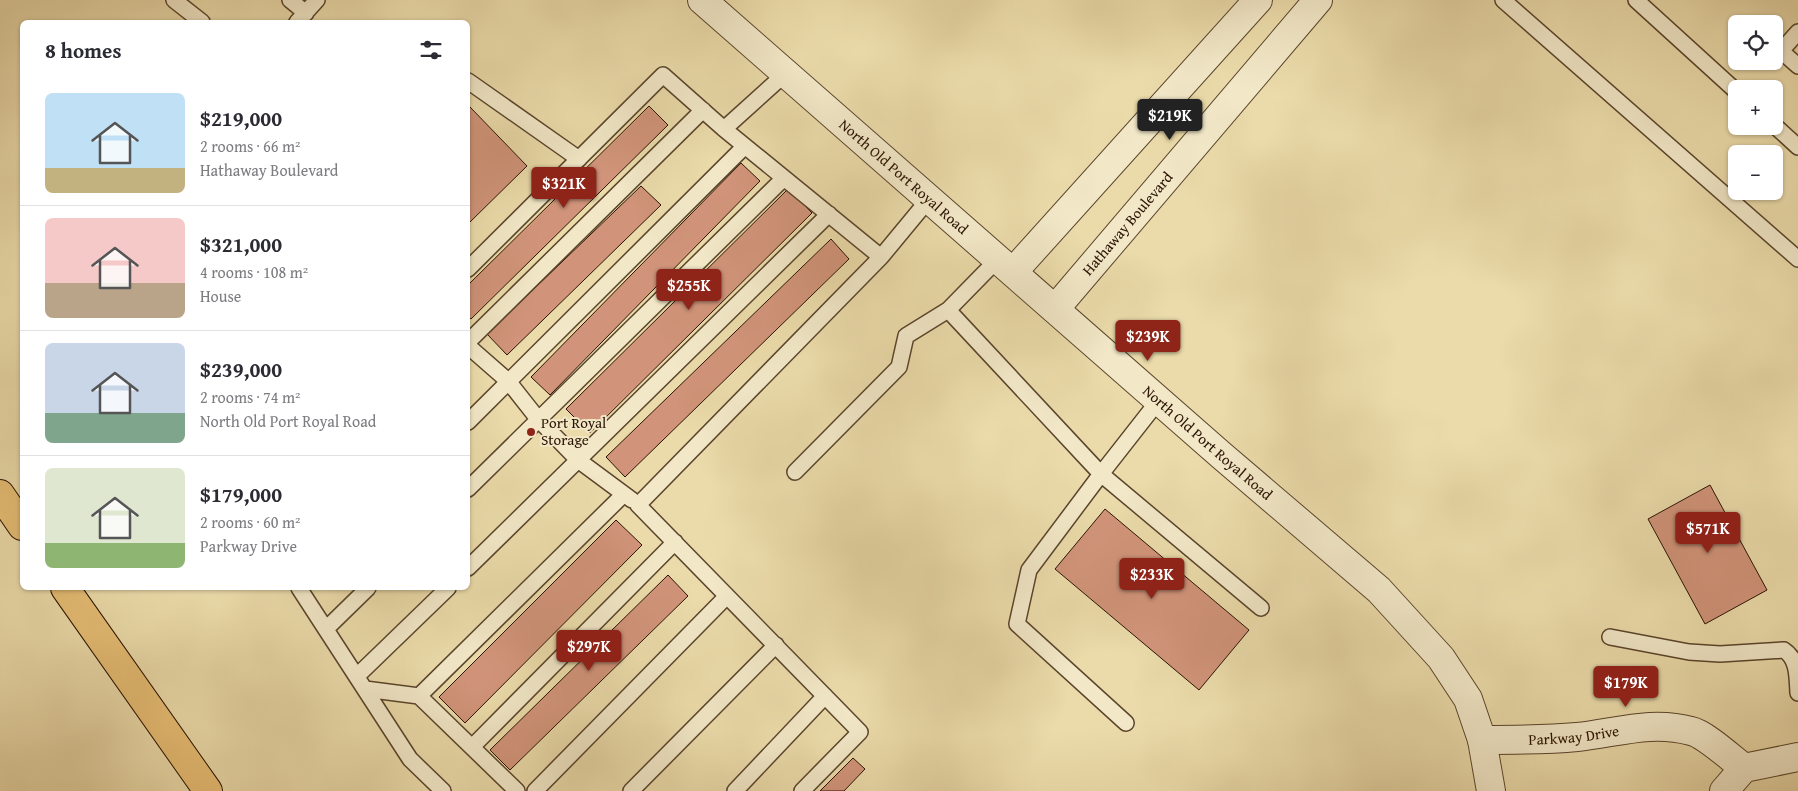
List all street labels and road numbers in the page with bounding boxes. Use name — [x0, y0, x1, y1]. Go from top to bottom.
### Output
street label: North Old Port Royal Road — [835, 114, 973, 239]
street label: Hathaway Boulevard — [1077, 167, 1177, 280]
street label: North Old Port Royal Road — [1138, 380, 1277, 505]
street label: Parkway Drive — [1528, 720, 1621, 750]

